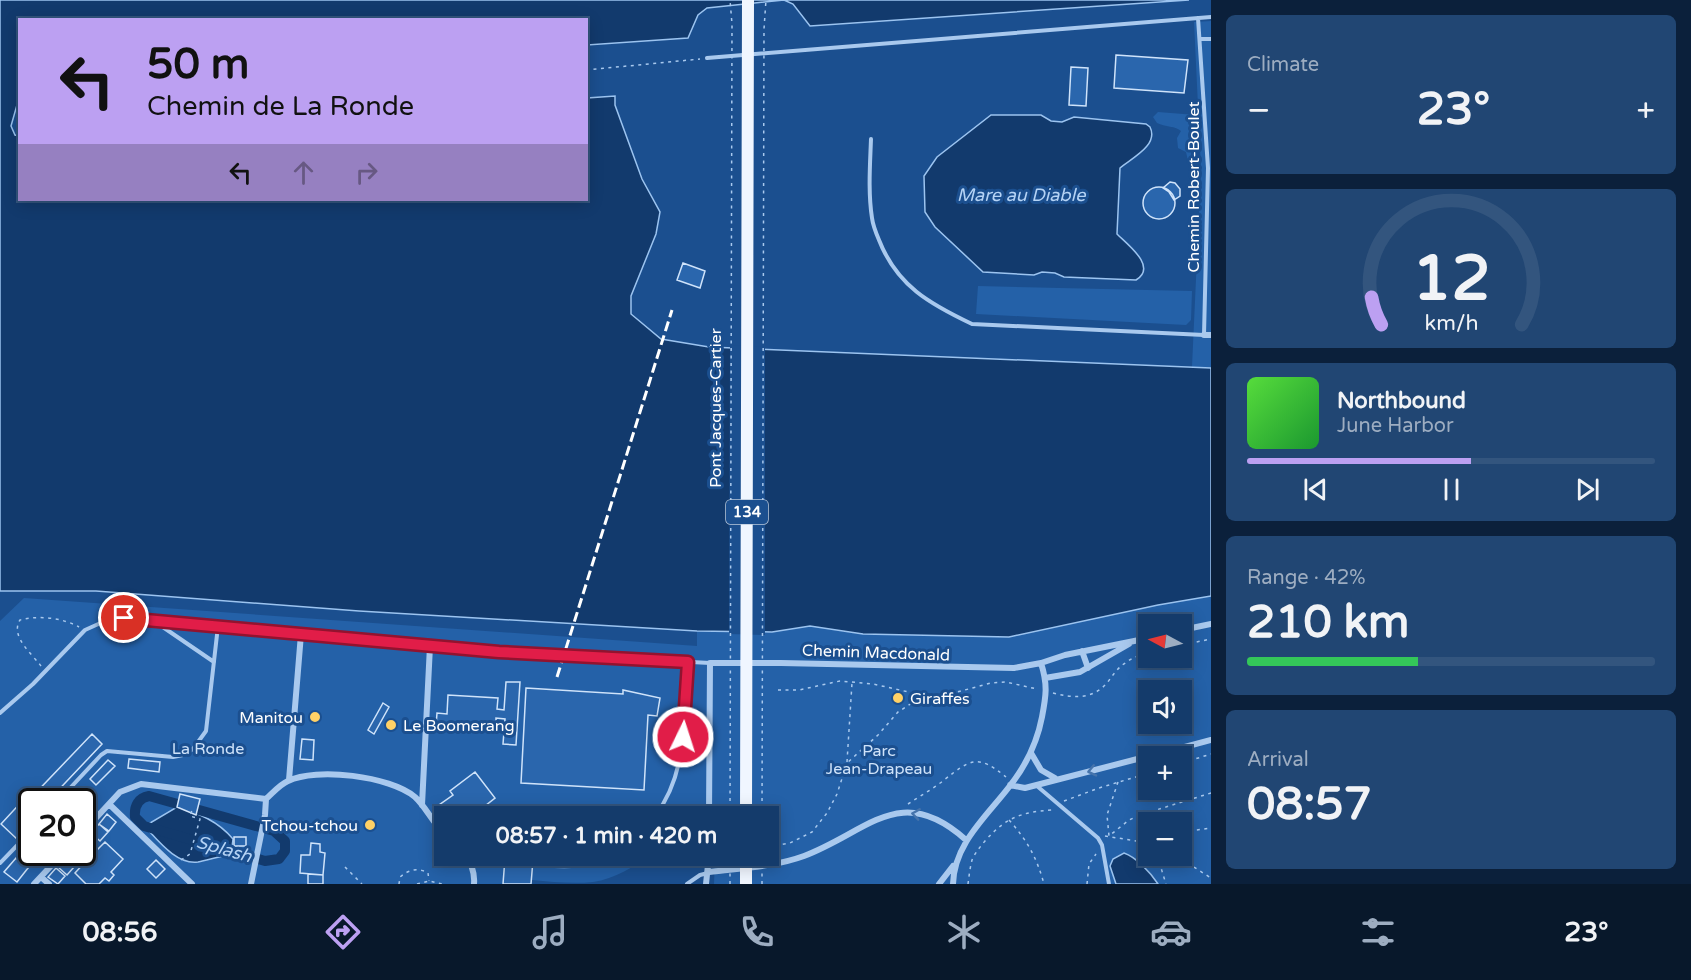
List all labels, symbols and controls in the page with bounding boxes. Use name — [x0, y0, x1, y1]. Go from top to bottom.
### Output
text: 50 m — [147, 39, 249, 90]
icon: left — [48, 42, 126, 120]
text: Climate — [1247, 53, 1319, 77]
text: 23° — [1417, 83, 1490, 137]
text: Chemin de La Ronde — [147, 90, 414, 123]
text: − — [1247, 91, 1271, 130]
text: + — [1636, 91, 1655, 130]
street label: Chemin Robert-Boulet — [1184, 101, 1204, 273]
icon: left — [224, 156, 257, 189]
icon: ahead — [287, 156, 320, 189]
icon: right — [350, 156, 383, 189]
water label: Mare au Diable — [957, 184, 1086, 206]
text: 12 — [1412, 242, 1490, 317]
text: km/h — [1424, 311, 1478, 337]
street label: Pont Jacques-Cartier — [706, 327, 726, 488]
text: Northbound — [1337, 388, 1466, 414]
text: June Harbor — [1337, 414, 1454, 438]
icon: previous — [1299, 473, 1332, 506]
icon: pause — [1435, 473, 1468, 506]
icon: next — [1571, 473, 1604, 506]
road number: 134 — [726, 500, 768, 524]
text: Range · 42% — [1247, 566, 1366, 590]
pin — [98, 592, 149, 643]
text: 210 km — [1247, 596, 1409, 650]
icon: arrive — [107, 601, 140, 634]
north arrow — [1138, 614, 1192, 668]
map controls — [1138, 614, 1192, 866]
street label: Chemin Macdonald — [802, 640, 950, 666]
button: sound — [1138, 680, 1192, 734]
place label: Giraffes — [910, 689, 970, 709]
marker: Giraffes — [891, 691, 905, 705]
position arrow — [651, 705, 715, 769]
place label: Manitou — [239, 708, 303, 728]
marker: Manitou — [308, 710, 322, 724]
place label: Le Boomerang — [403, 716, 515, 736]
marker: Le Boomerang — [384, 718, 398, 732]
park label: La Ronde — [172, 739, 244, 759]
park label: Parc Jean-Drapeau — [826, 741, 932, 779]
button: + — [1138, 746, 1192, 800]
text: Arrival — [1247, 748, 1309, 772]
one-way arrow — [1088, 764, 1098, 777]
text: 08:57 — [1247, 778, 1372, 832]
speed limit sign: 20 — [18, 788, 96, 866]
one-way arrow — [911, 808, 920, 821]
button: − — [1138, 812, 1192, 866]
place label: Tchou-tchou — [261, 816, 358, 836]
marker: Tchou-tchou — [363, 818, 377, 832]
text: 08:57 · 1 min · 420 m — [496, 823, 717, 849]
water label: Splash — [194, 831, 255, 868]
icon: directions — [322, 911, 364, 953]
icon: music — [529, 911, 571, 953]
icon: phone — [736, 911, 778, 953]
icon: climate — [943, 911, 985, 953]
icon: car — [1150, 911, 1192, 953]
icon: filters — [1357, 911, 1399, 953]
text: 08:56 — [83, 916, 157, 949]
text: 23° — [1564, 916, 1608, 949]

